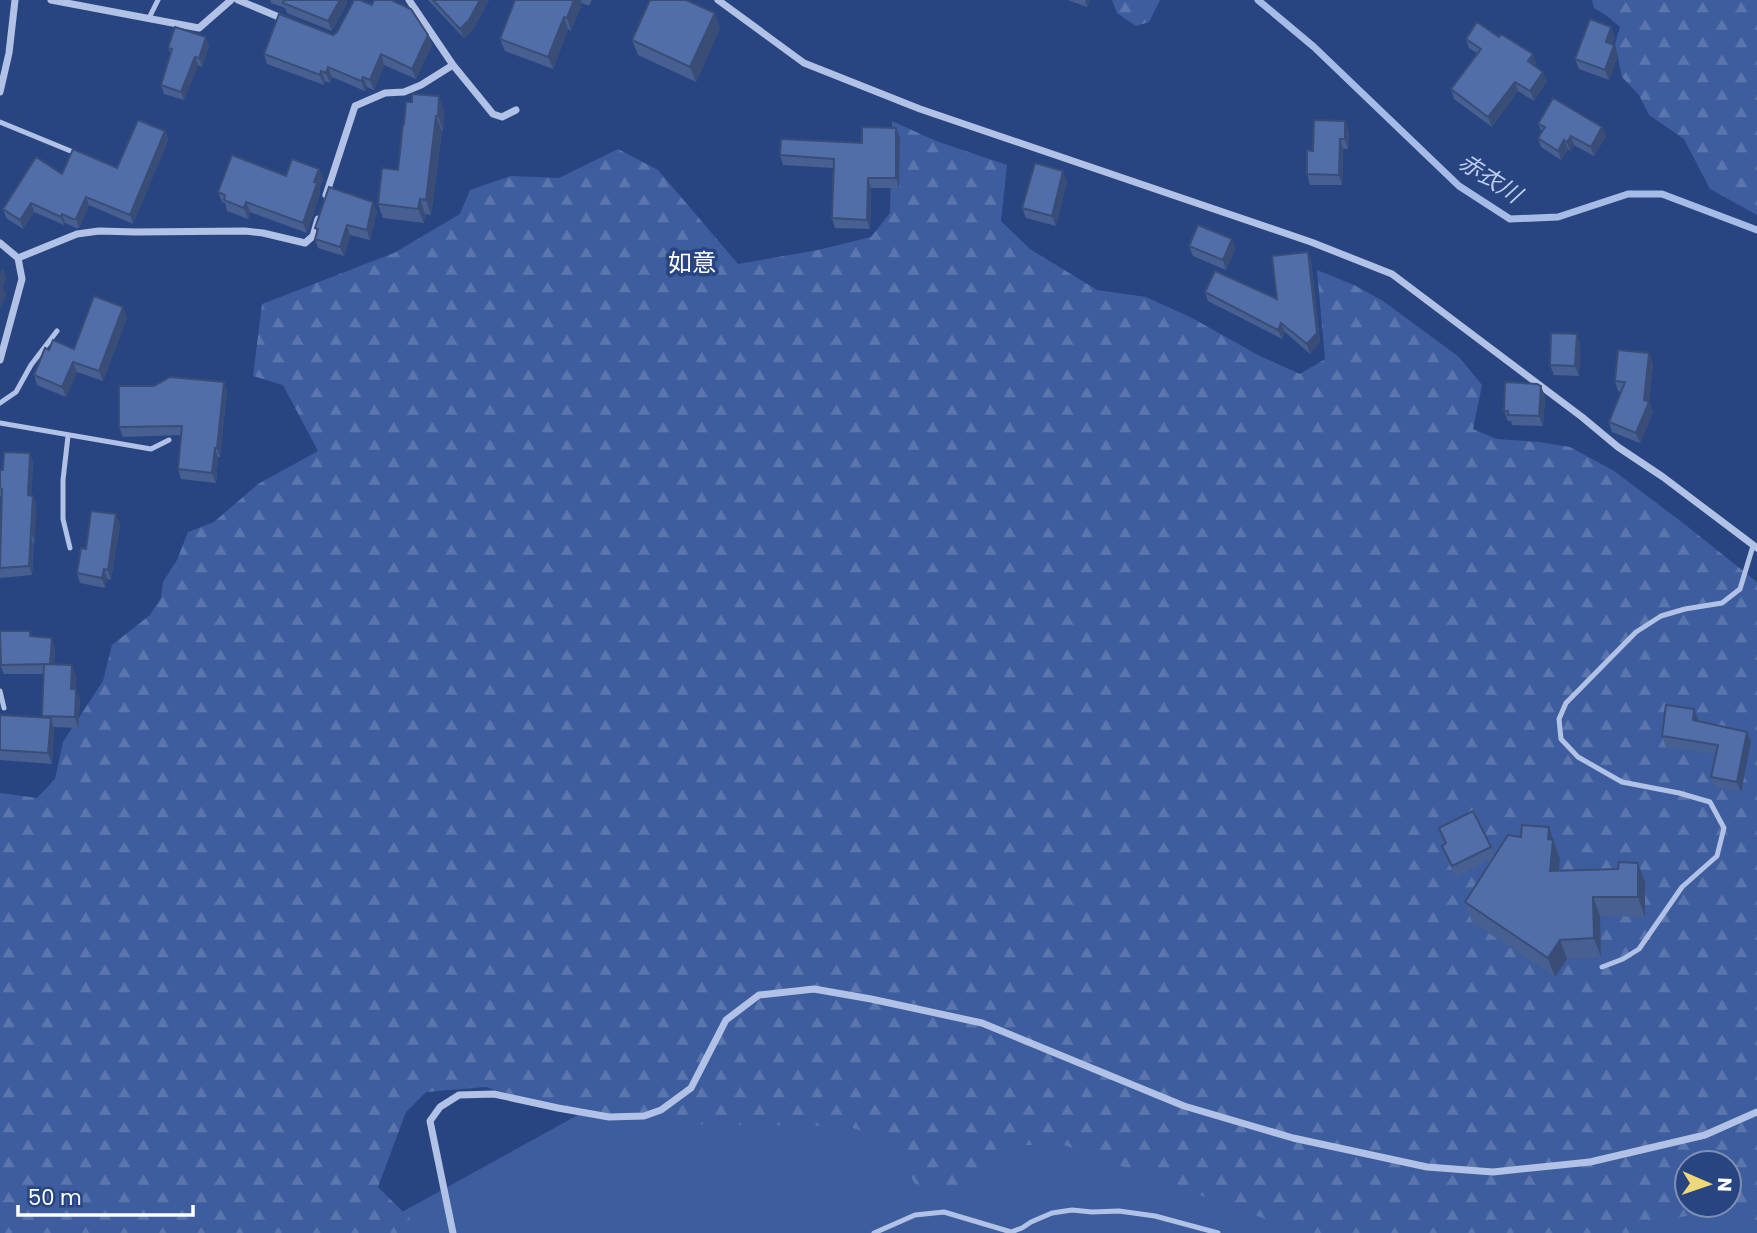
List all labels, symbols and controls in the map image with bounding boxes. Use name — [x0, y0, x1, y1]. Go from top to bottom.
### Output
water label: 赤衣川 — [1452, 146, 1530, 212]
district label: 如意 — [668, 246, 716, 279]
north arrow — [1673, 1149, 1743, 1219]
scale bar — [18, 1174, 192, 1218]
text: N — [1711, 1177, 1738, 1192]
text: 50 m — [28, 1183, 82, 1212]

